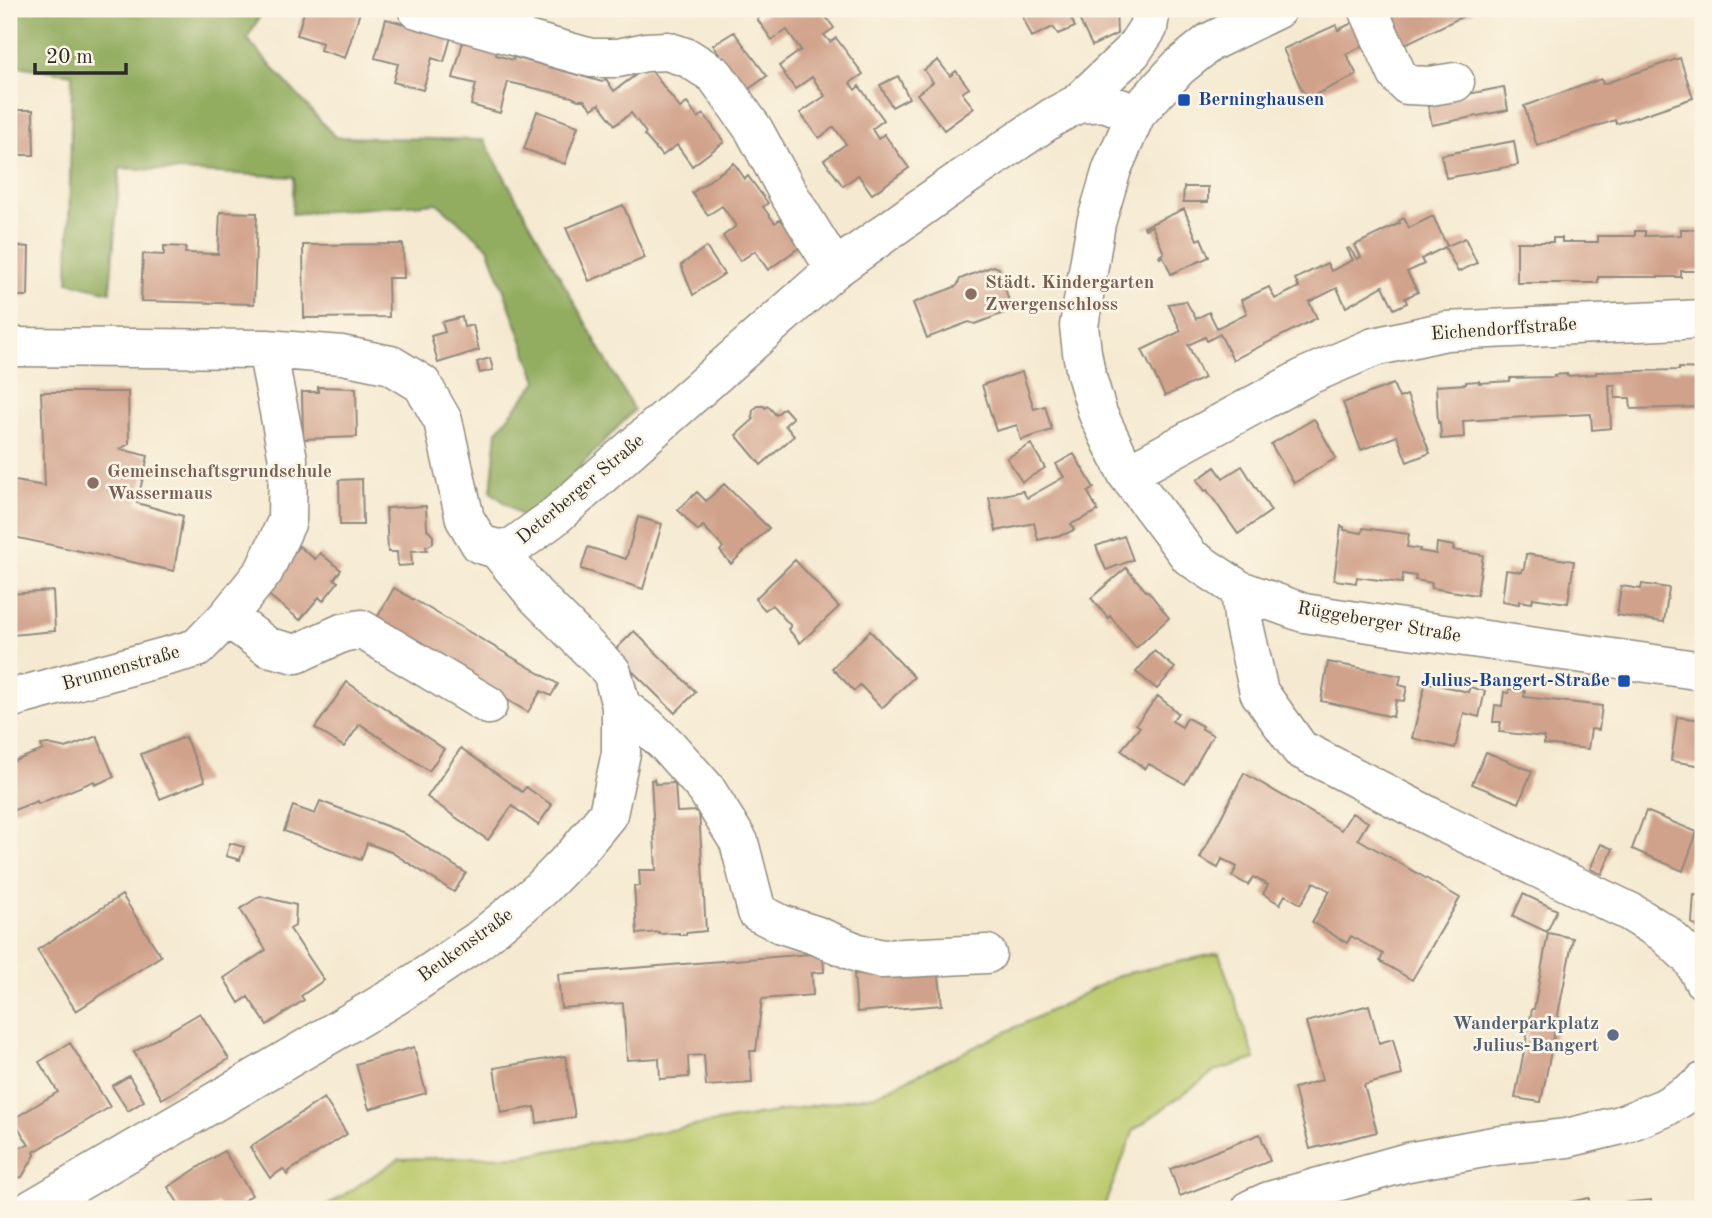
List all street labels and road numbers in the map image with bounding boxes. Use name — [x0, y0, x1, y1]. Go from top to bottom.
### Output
street label: Eichendorffstraße — [1430, 315, 1578, 345]
street label: Deterberger Straße — [514, 431, 648, 549]
street label: Rüggeberger Straße — [1296, 599, 1462, 647]
street label: Brunnenstraße — [60, 643, 182, 695]
street label: Beukenstraße — [415, 905, 517, 987]

